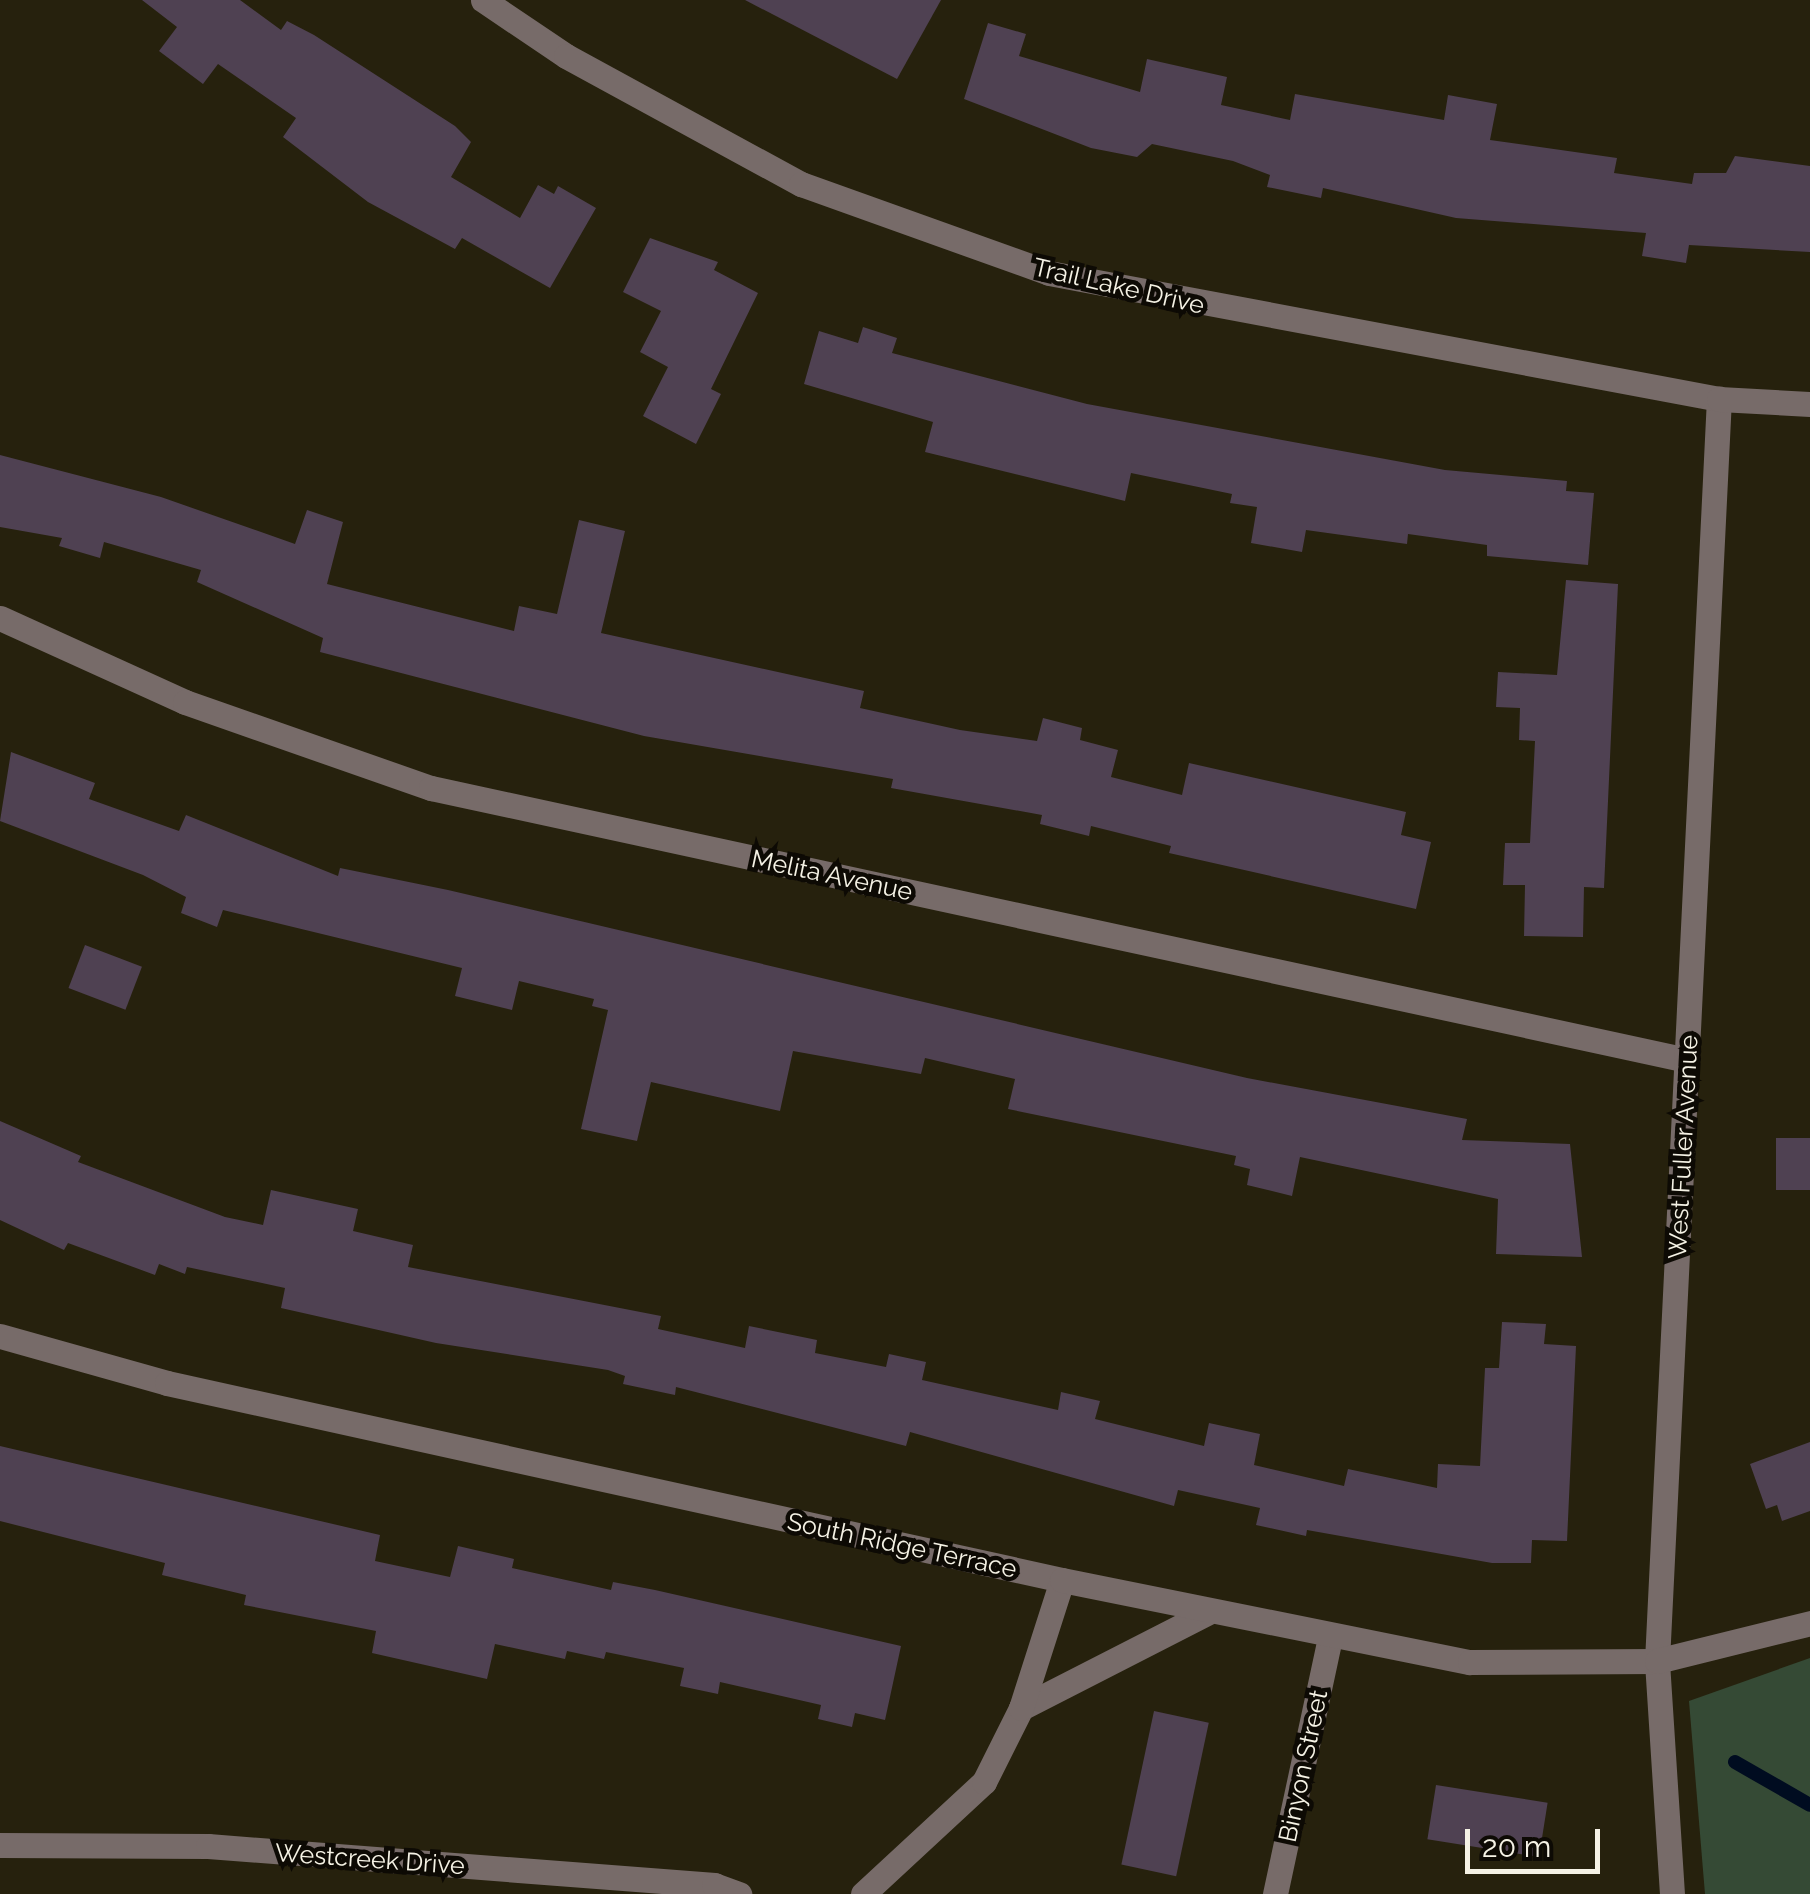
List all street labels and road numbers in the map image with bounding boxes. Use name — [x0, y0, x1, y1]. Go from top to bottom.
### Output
street label: Trail Lake Drive — [1030, 252, 1208, 320]
street label: Melita Avenue — [748, 843, 916, 907]
street label: West Fuller Avenue — [1662, 1033, 1704, 1261]
street label: South Ridge Terrace — [784, 1506, 1020, 1584]
street label: Binyon Street — [1272, 1687, 1334, 1845]
street label: Westcreek Drive — [274, 1837, 466, 1881]

